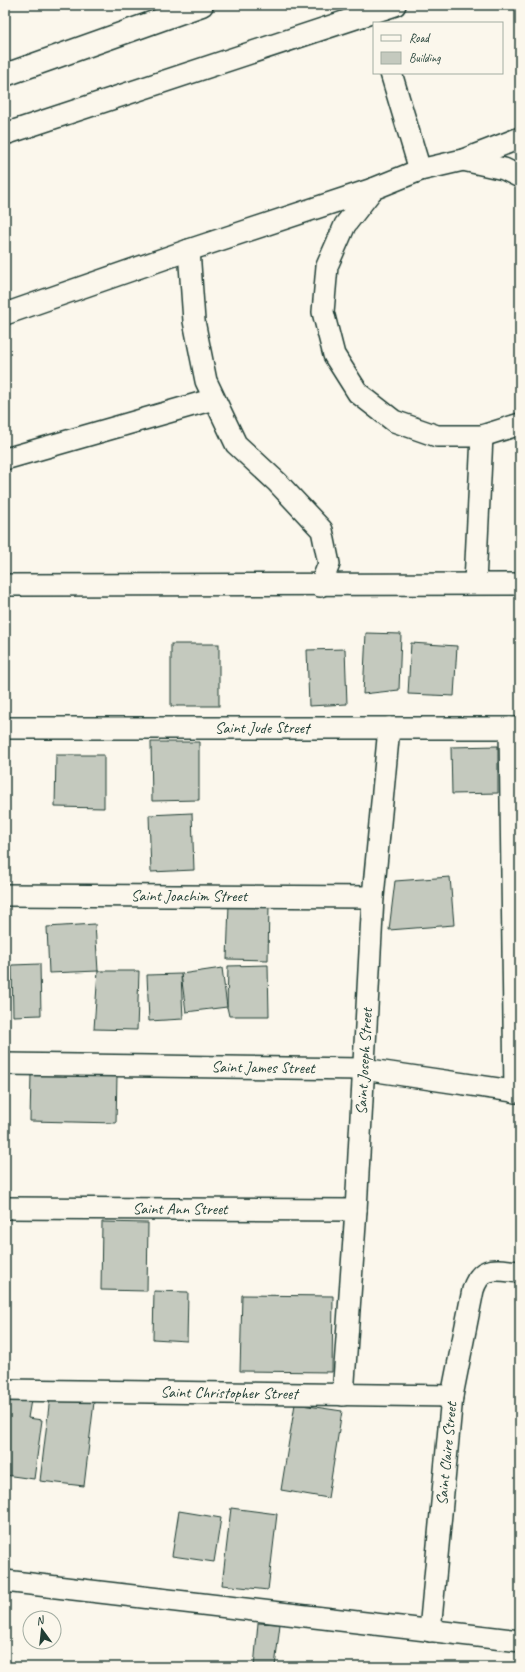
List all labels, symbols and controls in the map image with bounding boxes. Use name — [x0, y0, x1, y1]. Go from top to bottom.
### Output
legend — [373, 22, 503, 74]
text: Road — [409, 30, 431, 46]
text: Building — [409, 50, 441, 66]
street label: Saint Jude Street — [215, 718, 312, 738]
street label: Saint Joachim Street — [131, 886, 249, 906]
street label: Saint Joseph Street — [351, 1006, 377, 1116]
street label: Saint James Street — [211, 1057, 316, 1078]
street label: Saint Ann Street — [133, 1199, 229, 1219]
street label: Saint Christopher Street — [160, 1382, 300, 1404]
street label: Saint Claire Street — [432, 1400, 462, 1506]
north arrow — [22, 1610, 62, 1650]
text: N — [34, 1612, 47, 1628]

